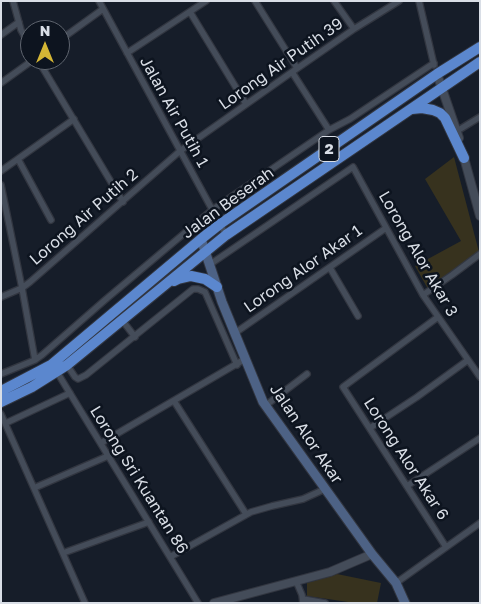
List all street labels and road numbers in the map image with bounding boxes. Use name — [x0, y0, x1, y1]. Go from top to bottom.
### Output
street label: Lorong Air Putih 39 — [215, 14, 347, 114]
street label: Jalan Air Putih 1 — [136, 53, 212, 171]
road number: 2 — [319, 136, 339, 162]
street label: Jalan Beserah — [178, 163, 278, 243]
street label: Lorong Air Putih 2 — [26, 165, 142, 269]
street label: Lorong Alor Akar 3 — [374, 188, 462, 320]
street label: Lorong Alor Akar 1 — [240, 221, 366, 317]
street label: Jalan Alor Akar — [266, 381, 346, 487]
street label: Lorong Alor Akar 6 — [359, 394, 453, 524]
street label: Lorong Sri Kuantan 86 — [86, 403, 192, 557]

